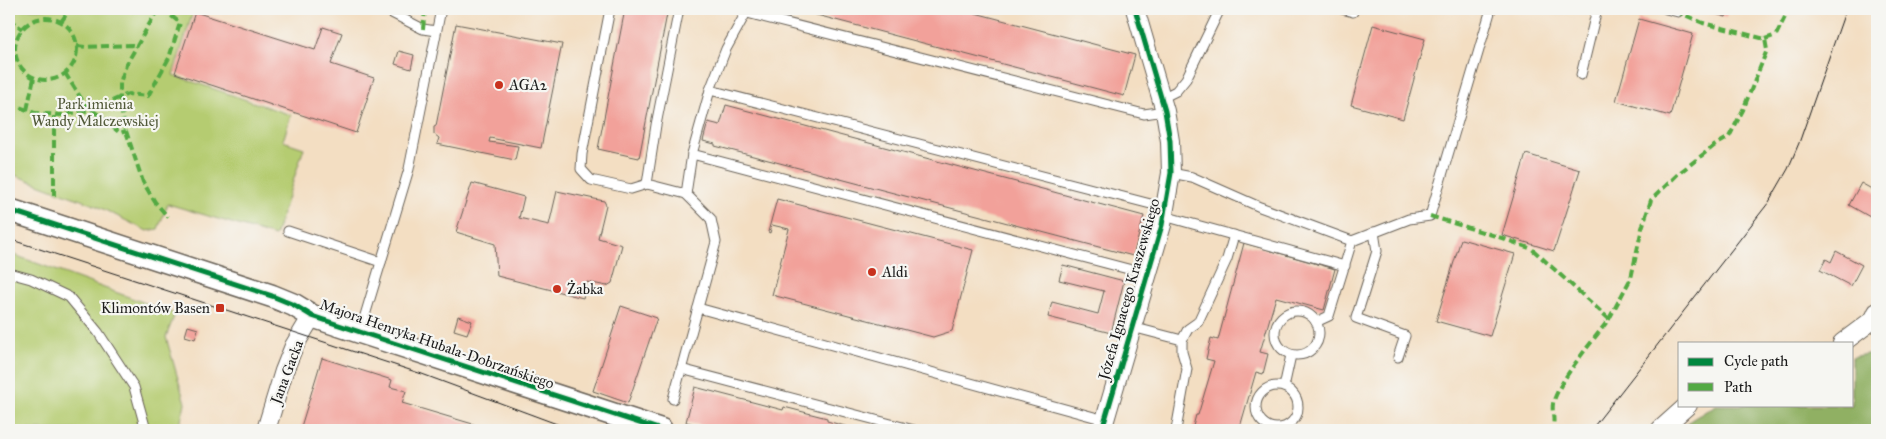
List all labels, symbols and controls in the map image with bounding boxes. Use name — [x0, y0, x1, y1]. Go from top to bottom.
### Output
place label: AGA2 — [508, 76, 548, 94]
marker: AGA2 — [493, 79, 505, 91]
park label: Park imienia Wandy Malczewskiej — [31, 95, 159, 130]
street label: Józefa Ignacego Kraszewskiego — [1094, 196, 1165, 384]
place label: Aldi — [881, 263, 908, 281]
marker: Aldi — [866, 266, 878, 278]
place label: Żabka — [567, 280, 604, 298]
marker: Żabka — [551, 283, 563, 295]
street label: Majora Henryka Hubala-Dobrzańskiego — [317, 295, 557, 393]
place label: Klimontów Basen — [101, 299, 210, 317]
marker: Klimontów Basen — [214, 302, 226, 314]
street label: Jana Gacka — [266, 337, 309, 409]
legend — [1678, 342, 1854, 406]
text: Cycle path — [1724, 352, 1789, 370]
text: Path — [1724, 378, 1753, 396]

